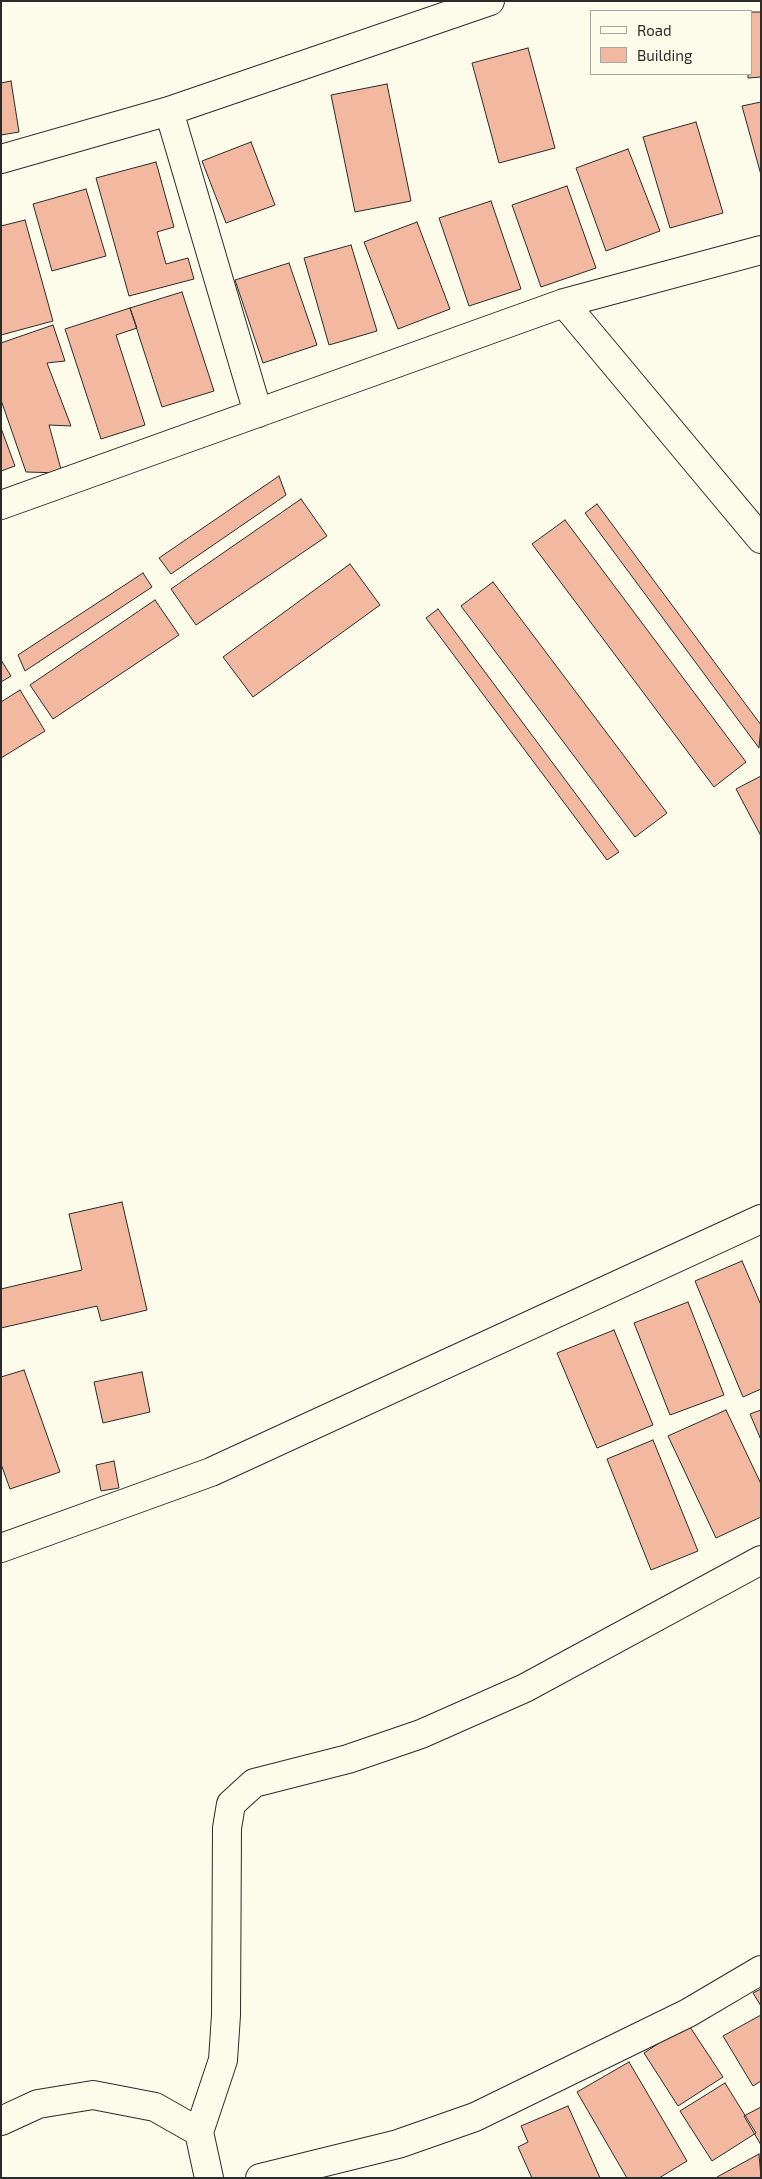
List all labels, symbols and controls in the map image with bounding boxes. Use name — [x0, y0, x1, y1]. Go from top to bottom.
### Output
legend — [590, 10, 752, 75]
text: Road — [637, 21, 672, 39]
text: Building — [637, 46, 692, 64]

